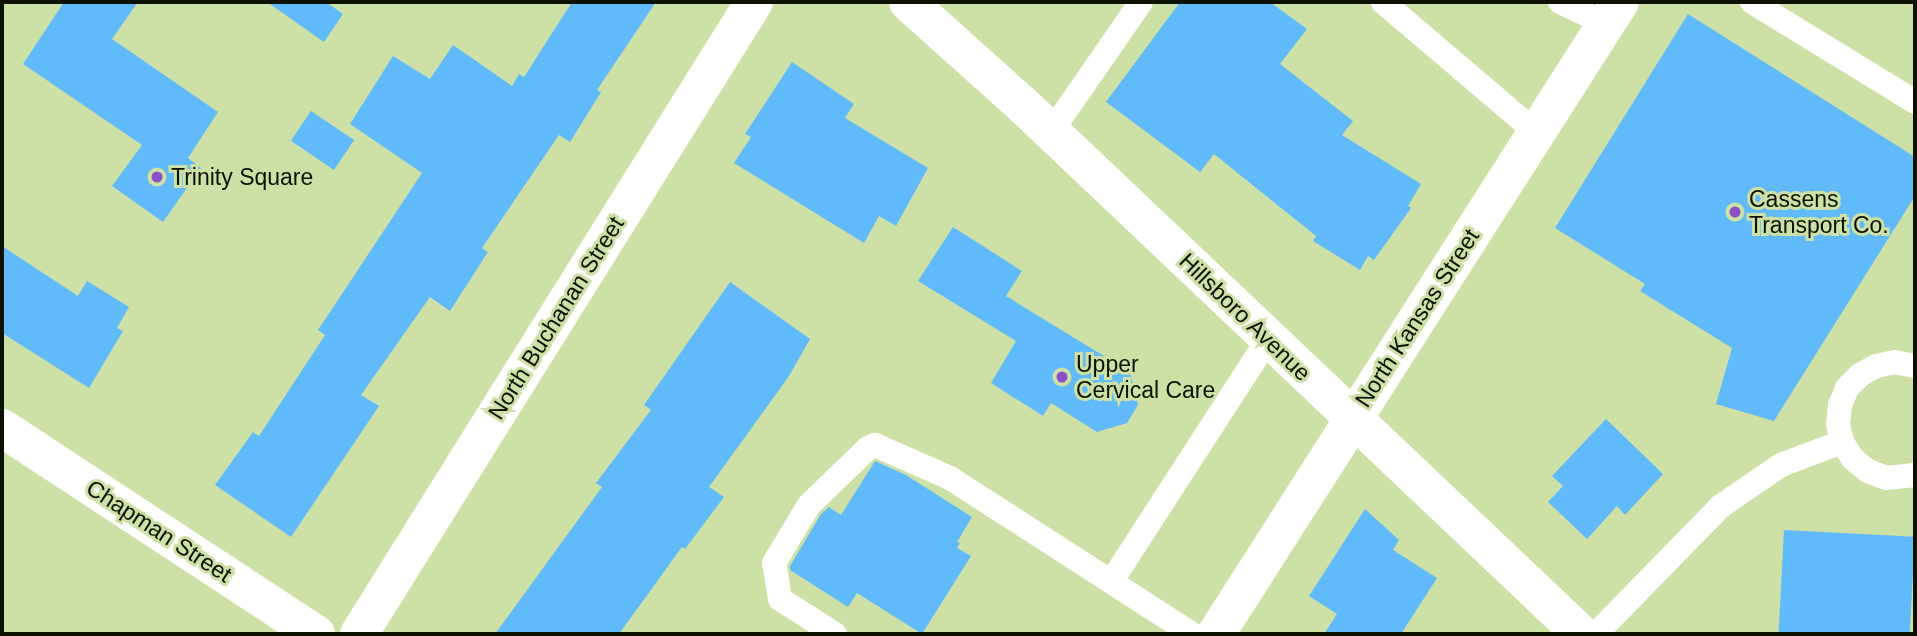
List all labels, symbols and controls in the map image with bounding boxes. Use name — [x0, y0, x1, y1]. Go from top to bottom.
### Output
place label: Trinity Square — [171, 163, 313, 191]
marker: Trinity Square — [149, 169, 165, 185]
place label: Cassens Transport Co. — [1749, 185, 1889, 239]
marker: Cassens Transport Co. — [1727, 204, 1743, 220]
street label: North Buchanan Street — [482, 211, 630, 425]
street label: North Kansas Street — [1349, 224, 1485, 412]
street label: Hillsboro Avenue — [1173, 247, 1317, 387]
place label: Upper Cervical Care — [1076, 350, 1215, 404]
marker: Upper Cervical Care — [1054, 369, 1070, 385]
street label: Chapman Street — [81, 474, 237, 588]

